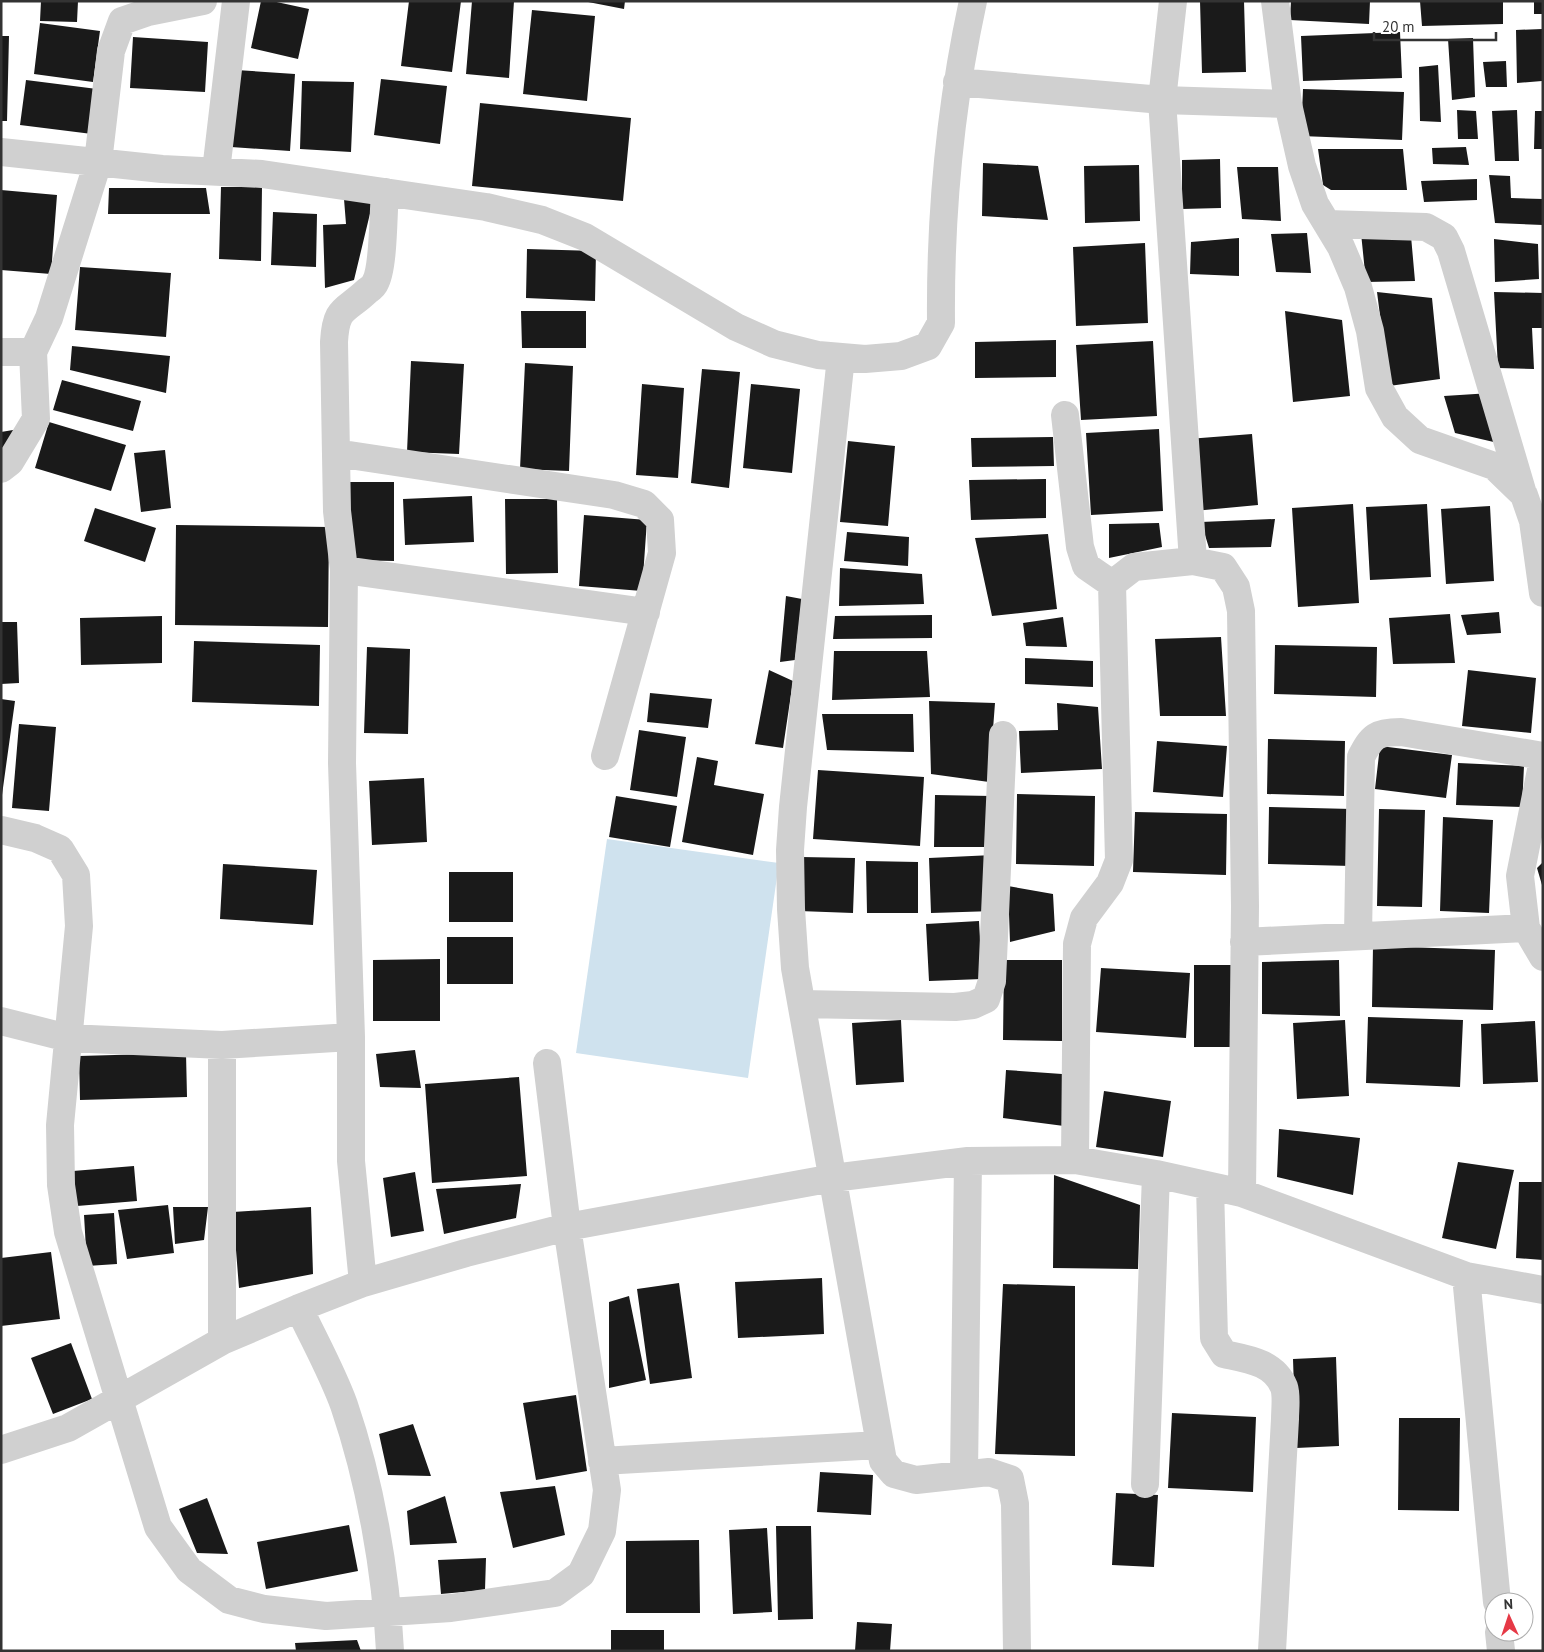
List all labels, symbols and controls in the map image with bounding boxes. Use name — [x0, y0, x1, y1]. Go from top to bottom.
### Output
scale bar — [1374, 10, 1496, 42]
text: 20 m — [1382, 17, 1415, 36]
north arrow — [1484, 1592, 1534, 1642]
text: N — [1503, 1595, 1513, 1613]

